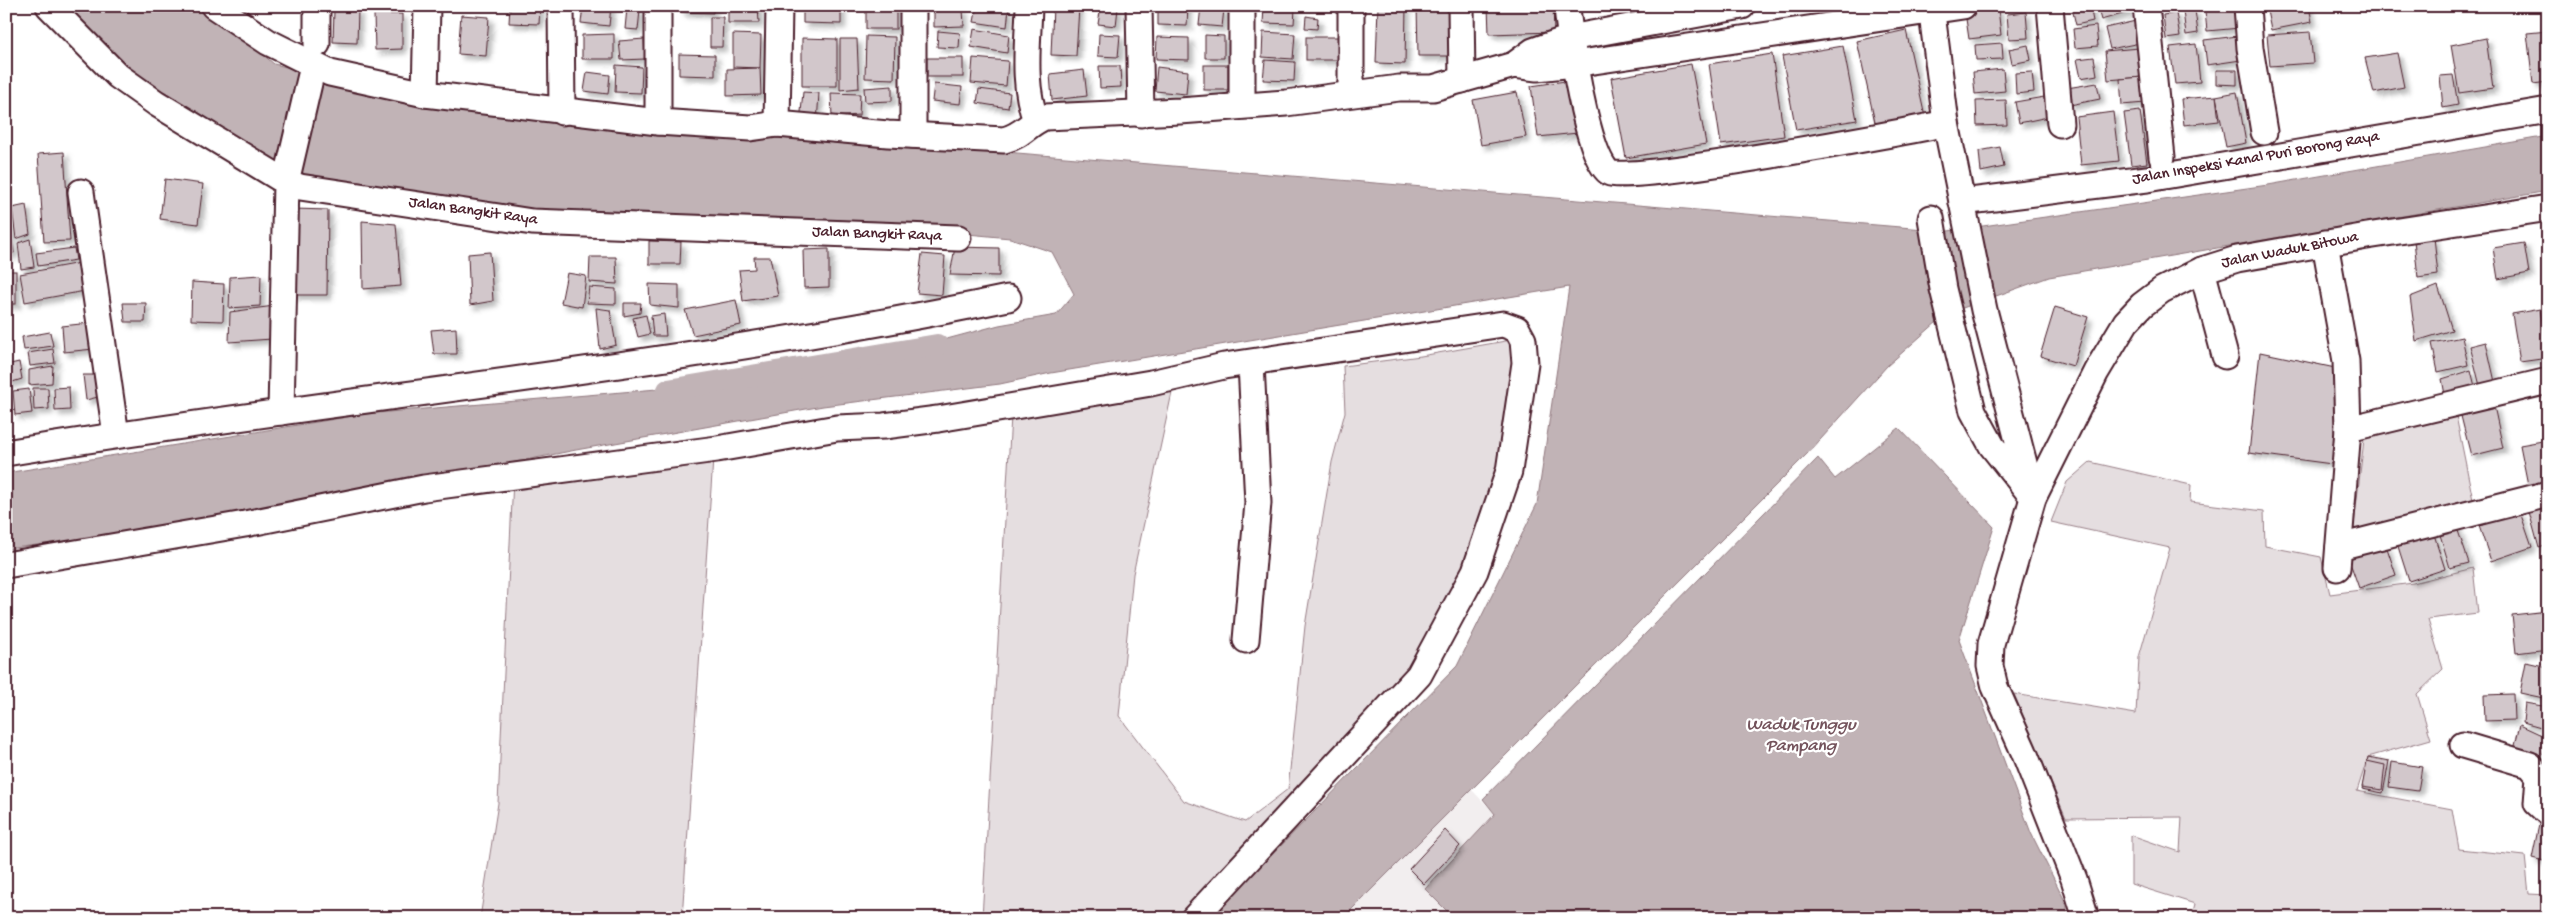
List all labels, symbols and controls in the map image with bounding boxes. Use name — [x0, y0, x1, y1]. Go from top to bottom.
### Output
street label: Jalan Inspeksi Kanal Puri Borong Raya — [2131, 128, 2382, 190]
street label: Jalan Bangkit Raya — [407, 194, 540, 231]
street label: Jalan Bangkit Raya — [812, 223, 943, 247]
street label: Jalan Waduk Bitowa — [2220, 228, 2361, 274]
water label: Waduk Tunggu Pampang — [1746, 715, 1857, 757]

